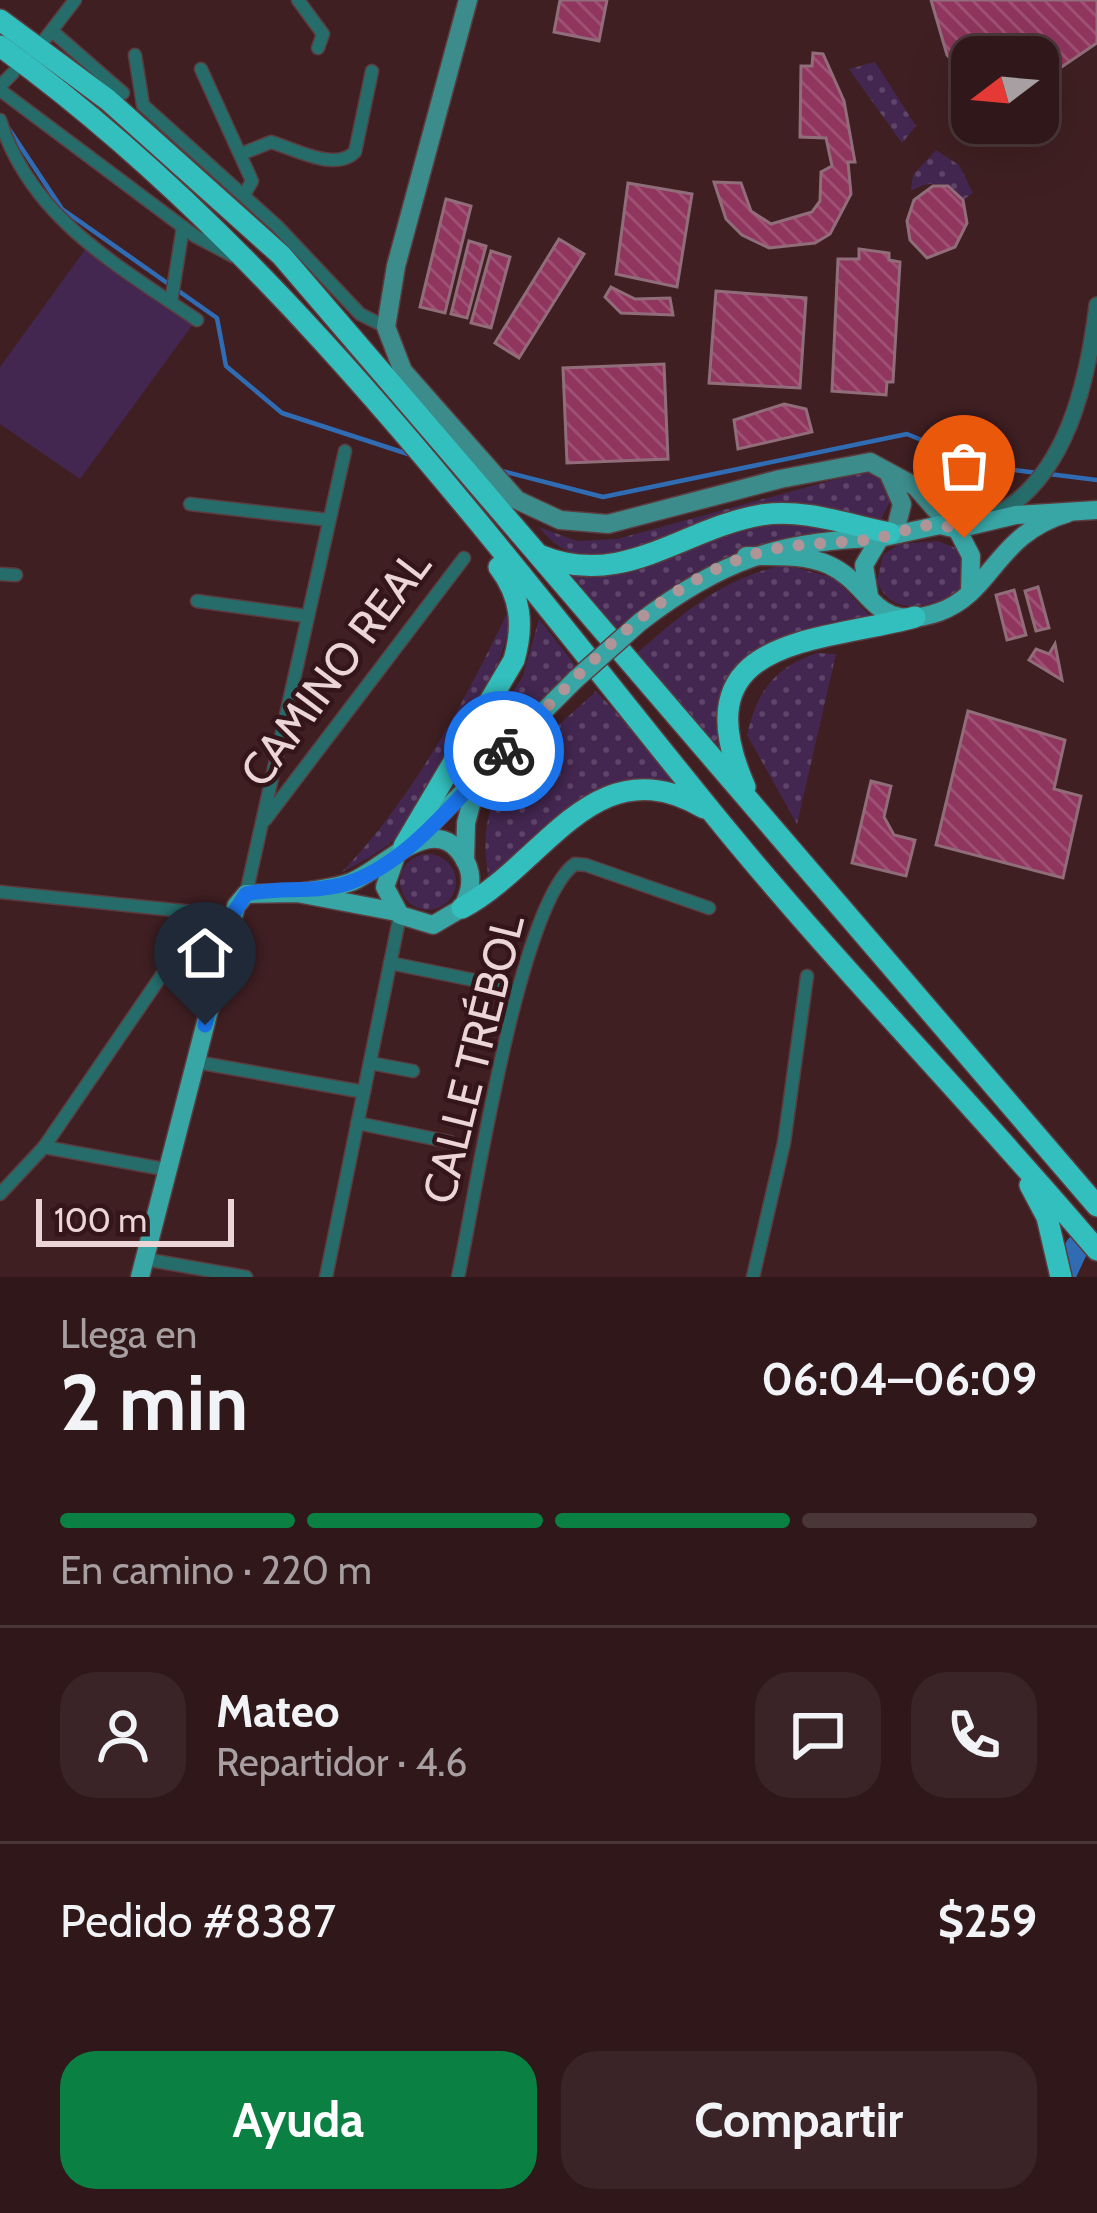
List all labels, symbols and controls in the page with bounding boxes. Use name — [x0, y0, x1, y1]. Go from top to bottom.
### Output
north arrow — [951, 36, 1059, 144]
map controls — [951, 36, 1059, 144]
pin — [913, 415, 1015, 538]
icon: bag — [931, 433, 997, 499]
street label: CAMINO REAL — [229, 539, 442, 797]
courier — [444, 691, 564, 811]
icon: bike — [471, 718, 537, 784]
pin — [154, 902, 256, 1025]
street label: CALLE TRÉBOL — [411, 909, 535, 1209]
icon: home — [172, 920, 238, 986]
scale bar — [36, 1193, 234, 1246]
text: 100 m — [54, 1200, 147, 1240]
text: Llega en — [60, 1310, 197, 1358]
text: 06:04–06:09 — [761, 1352, 1037, 1406]
text: 2 min — [60, 1355, 248, 1450]
text: En camino · 220 m — [60, 1546, 372, 1594]
button: person — [60, 1672, 186, 1798]
button: chat — [755, 1672, 881, 1798]
button: phone — [911, 1672, 1037, 1798]
text: Mateo — [216, 1684, 340, 1738]
text: Repartidor · 4.6 — [216, 1738, 467, 1786]
text: Pedido #8387 — [60, 1894, 336, 1948]
text: $259 — [938, 1894, 1037, 1948]
button: Ayuda — [60, 2051, 537, 2189]
button: Compartir — [561, 2051, 1037, 2189]

